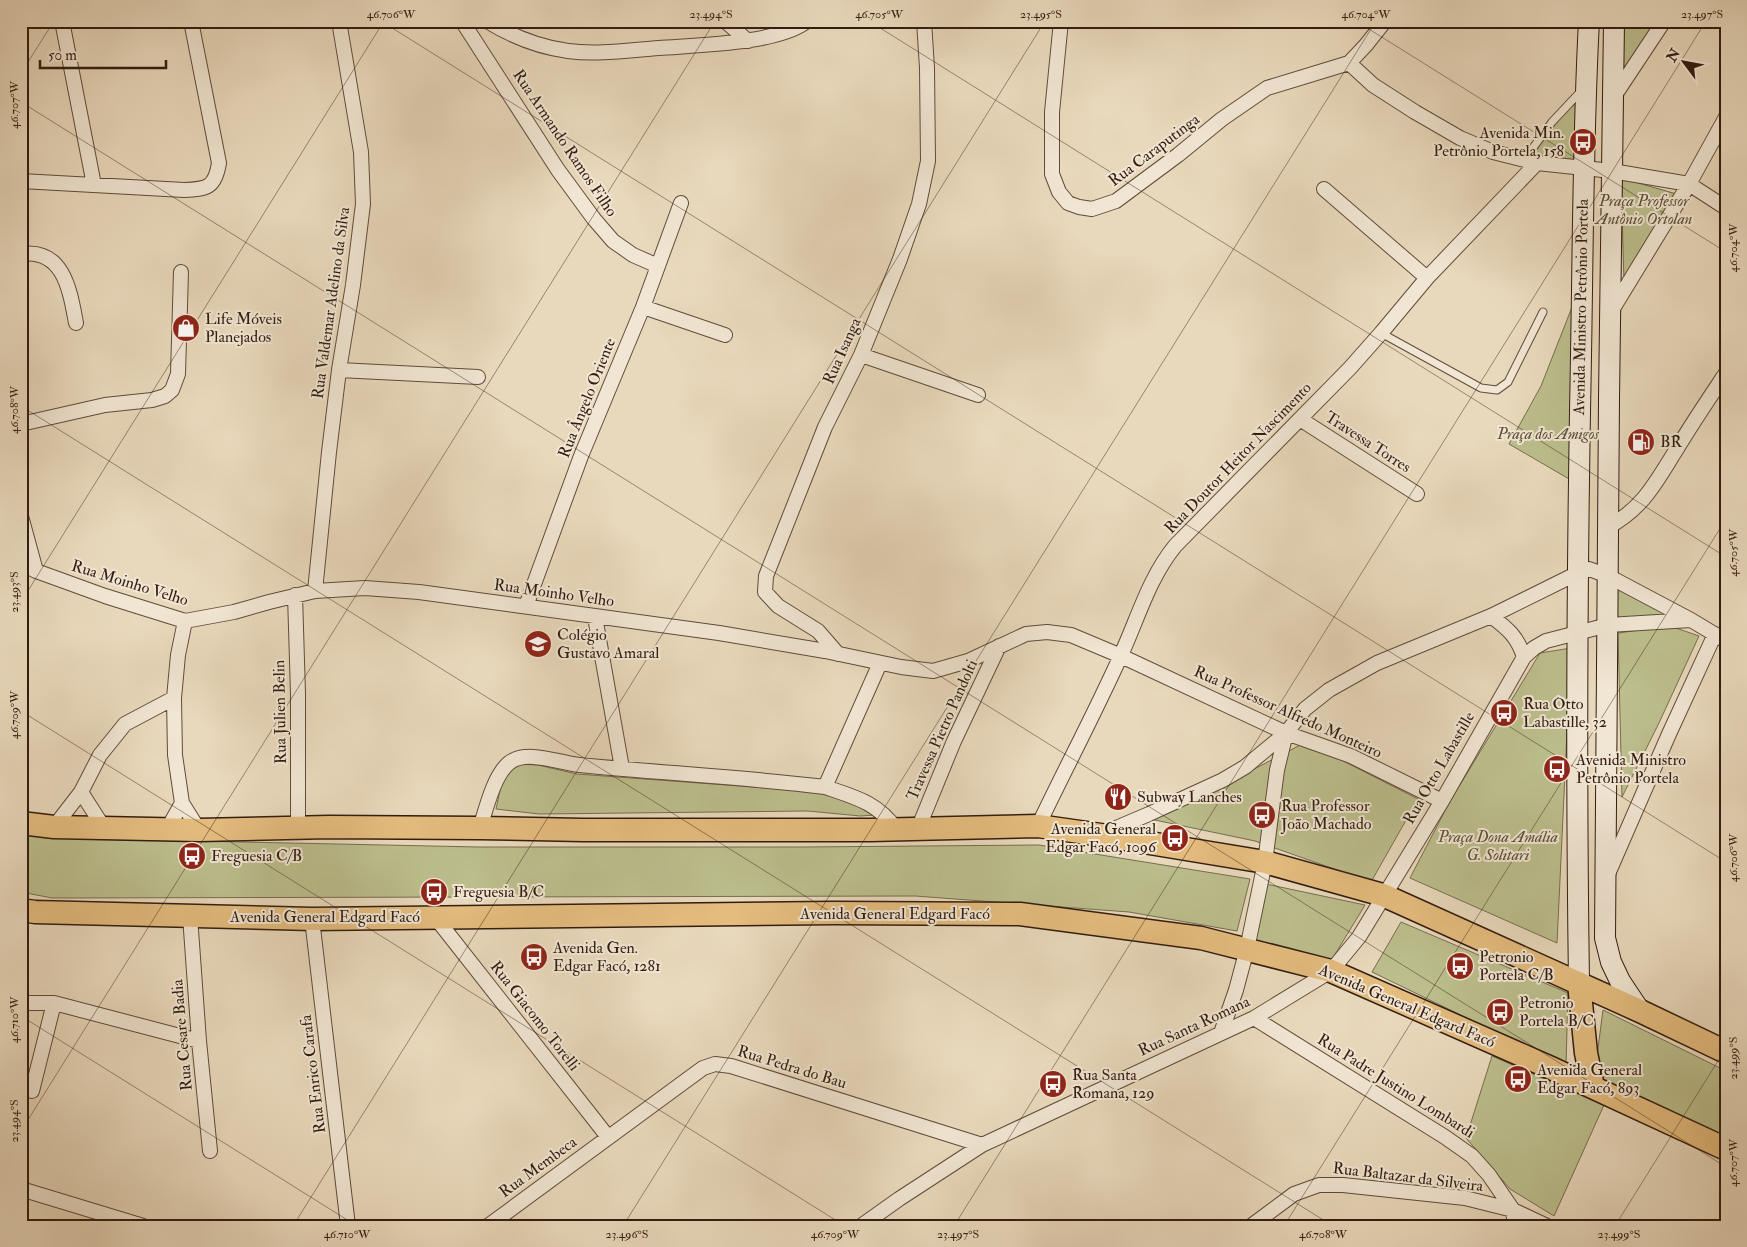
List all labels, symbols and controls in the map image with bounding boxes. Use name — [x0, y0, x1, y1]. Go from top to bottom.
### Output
text: 46.706°W — [367, 7, 416, 22]
text: 23.494°S — [689, 7, 733, 22]
text: 46.705°W — [855, 7, 904, 22]
text: 23.495°S — [1020, 7, 1062, 22]
text: 46.704°W — [1342, 7, 1391, 22]
text: 23.497°S — [1681, 7, 1723, 22]
scale bar — [40, 38, 166, 70]
north arrow — [1660, 38, 1710, 88]
text: N — [1662, 45, 1684, 66]
text: 50 m — [48, 46, 77, 65]
street label: Rua Armando Ramos Filho — [508, 66, 622, 221]
text: 46.707°W — [7, 80, 22, 129]
street label: Rua Caraputinga — [1105, 109, 1204, 191]
place label: Avenida Min. Petrônio Portela, 158 — [1433, 123, 1564, 161]
bus stop icon: Avenida Min. Petrônio Portela, 158 — [1568, 127, 1598, 157]
park label: Praça Professor Antônio Ortolan — [1594, 191, 1692, 229]
street label: Avenida Ministro Petrônio Portela — [1569, 198, 1593, 416]
street label: Rua Valdemar Adelino da Silva — [308, 205, 354, 400]
text: 46.704°W — [1726, 223, 1741, 272]
place label: Life Móveis Planejados — [205, 309, 282, 347]
shop icon: Life Móveis Planejados — [171, 313, 201, 343]
street label: Rua Isanga — [818, 314, 866, 387]
street label: Rua Ângelo Oriente — [554, 335, 620, 461]
street label: Rua Doutor Heitor Nascimento — [1160, 378, 1316, 538]
text: 46.708°W — [7, 385, 22, 434]
street label: Travessa Torres — [1321, 407, 1415, 477]
park label: Praça dos Amigos — [1496, 424, 1600, 444]
fuel station icon: BR — [1626, 427, 1656, 457]
place label: BR — [1660, 432, 1682, 452]
text: 46.705°W — [1726, 528, 1741, 577]
street label: Rua Moinho Velho — [69, 556, 191, 610]
text: 23.493°S — [7, 571, 22, 613]
street label: Rua Moinho Velho — [493, 575, 616, 611]
place label: Colégio Gustavo Amaral — [557, 625, 659, 663]
school or university icon: Colégio Gustavo Amaral — [523, 629, 553, 659]
street label: Travessa Pietro Pandolti — [902, 657, 982, 803]
street label: Rua Julien Belin — [269, 660, 292, 764]
street label: Rua Professor Alfredo Monteiro — [1191, 661, 1385, 763]
text: 46.709°W — [7, 690, 22, 739]
place label: Rua Otto Labastille, 32 — [1523, 694, 1607, 732]
bus stop icon: Rua Otto Labastille, 32 — [1489, 698, 1519, 728]
street label: Rua Otto Labastille — [1399, 708, 1479, 828]
place label: Avenida Ministro Petrônio Portela — [1575, 750, 1686, 788]
bus stop icon: Avenida Ministro Petrônio Portela — [1542, 754, 1572, 784]
restaurant icon: Subway Lanches — [1103, 782, 1133, 812]
place label: Subway Lanches — [1137, 787, 1242, 807]
place label: Rua Professor João Machado — [1280, 796, 1372, 835]
bus stop icon: Rua Professor João Machado — [1247, 800, 1277, 830]
place label: Avenida General Edgar Facó, 1096 — [1045, 819, 1157, 857]
bus stop icon: Avenida General Edgar Facó, 1096 — [1160, 823, 1190, 853]
park label: Praça Dona Amália G. Solitari — [1437, 827, 1558, 865]
text: 46.706°W — [1726, 833, 1741, 882]
bus stop icon: Freguesia C/B — [177, 841, 207, 871]
place label: Freguesia C/B — [211, 846, 302, 866]
bus stop icon: Freguesia B/C — [419, 877, 449, 907]
place label: Freguesia B/C — [453, 882, 544, 902]
street label: Avenida General Edgard Facó — [799, 904, 990, 924]
street label: Avenida General Edgard Facó — [229, 907, 420, 927]
place label: Avenida Gen. Edgar Facó, 1281 — [552, 938, 661, 976]
bus stop icon: Avenida Gen. Edgar Facó, 1281 — [519, 942, 549, 972]
place label: Petronio Portela C/B — [1479, 947, 1554, 985]
bus stop icon: Petronio Portela C/B — [1445, 951, 1475, 981]
street label: Rua Giacomo Torelli — [486, 957, 584, 1075]
street label: Avenida General Edgard Facó — [1315, 959, 1499, 1052]
street label: Rua Cesare Badia — [167, 978, 197, 1092]
street label: Rua Santa Romana — [1135, 991, 1253, 1061]
place label: Petronio Portela B/C — [1519, 993, 1594, 1031]
text: 46.710°W — [7, 996, 22, 1043]
bus stop icon: Petronio Portela B/C — [1485, 997, 1515, 1027]
street label: Rua Enrico Carafa — [296, 1013, 330, 1134]
street label: Rua Padre Justino Lombardi — [1313, 1029, 1478, 1143]
text: 23.499°S — [1726, 1037, 1741, 1079]
street label: Rua Pedra do Bau — [735, 1041, 849, 1093]
place label: Avenida General Edgar Facó, 893 — [1536, 1060, 1642, 1098]
bus stop icon: Avenida General Edgar Facó, 893 — [1503, 1064, 1533, 1094]
place label: Rua Santa Romana, 129 — [1072, 1065, 1154, 1103]
bus stop icon: Rua Santa Romana, 129 — [1038, 1069, 1068, 1099]
text: 23.494°S — [7, 1099, 22, 1143]
street label: Rua Membeca — [495, 1132, 581, 1202]
text: 46.707°W — [1726, 1138, 1741, 1187]
street label: Rua Baltazar da Silveira — [1332, 1158, 1485, 1196]
text: 46.710°W — [324, 1227, 371, 1242]
text: 23.496°S — [606, 1227, 648, 1242]
text: 46.709°W — [811, 1227, 860, 1242]
text: 23.497°S — [937, 1227, 979, 1242]
text: 46.708°W — [1299, 1227, 1348, 1242]
text: 23.499°S — [1598, 1227, 1640, 1242]

